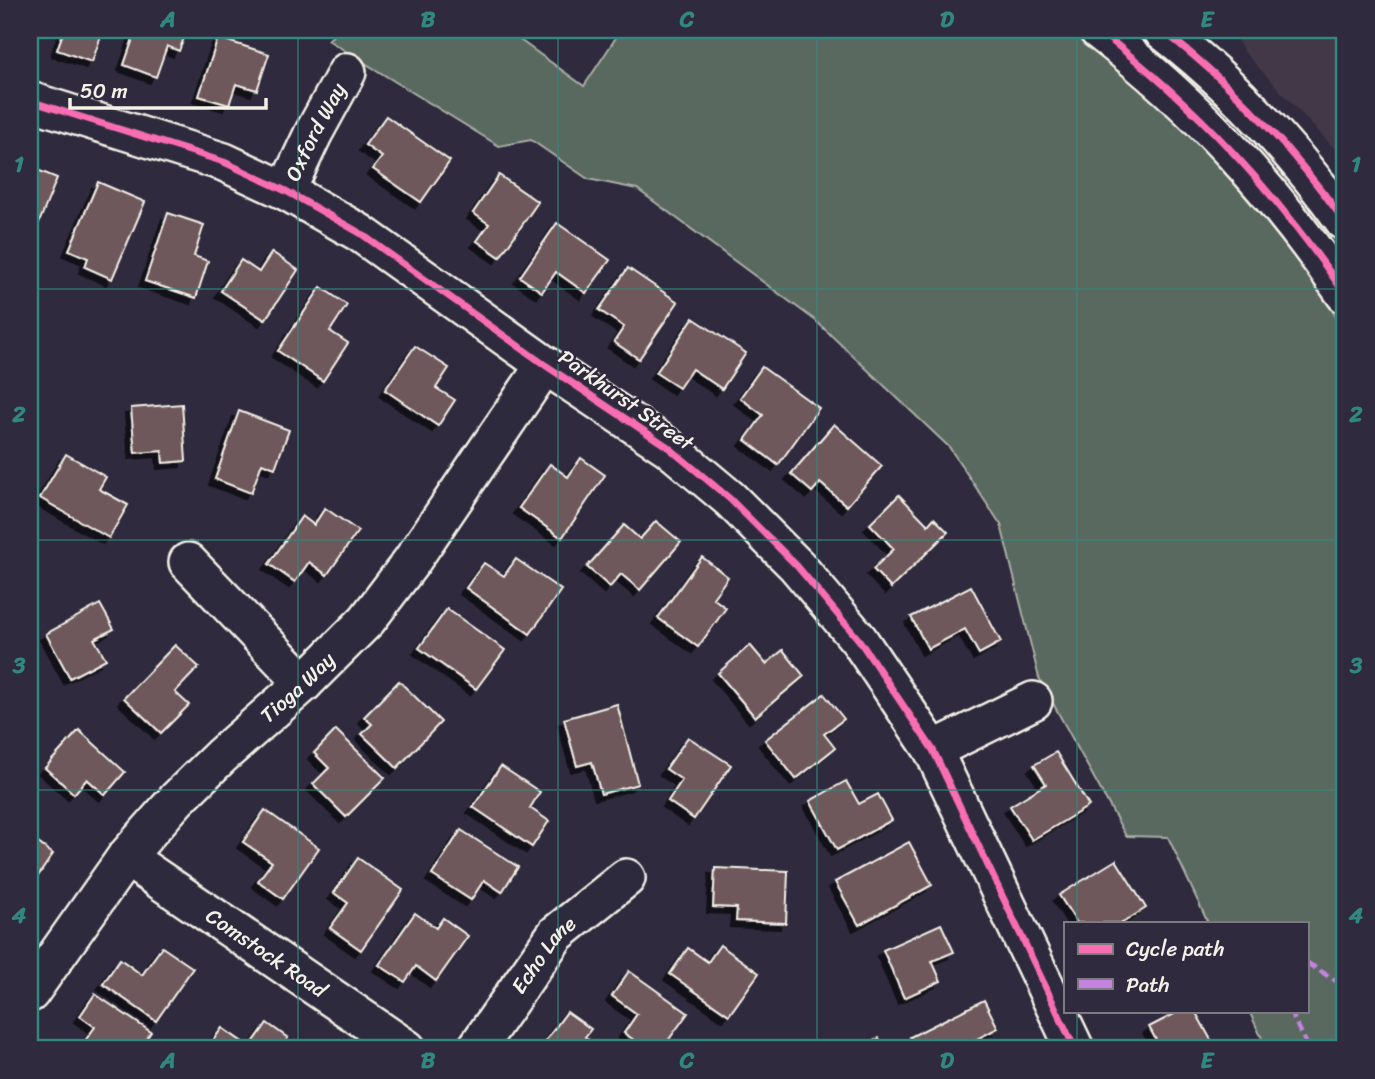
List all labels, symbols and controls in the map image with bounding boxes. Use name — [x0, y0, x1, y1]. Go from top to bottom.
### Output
text: A — [159, 0, 176, 40]
text: B — [421, 0, 436, 40]
text: C — [679, 0, 695, 40]
text: D — [940, 0, 955, 40]
text: E — [1201, 0, 1216, 40]
scale bar — [70, 66, 266, 110]
text: 50 m — [80, 72, 128, 110]
street label: Oxford Way — [274, 75, 357, 188]
text: 1 — [14, 144, 24, 185]
text: 1 — [1351, 144, 1361, 185]
street label: Parkhurst Street — [550, 339, 703, 462]
text: 2 — [11, 394, 26, 435]
text: 2 — [1348, 394, 1363, 435]
street label: Tioga Way — [251, 642, 345, 733]
text: 3 — [12, 645, 26, 686]
text: 3 — [1349, 645, 1363, 686]
text: 4 — [11, 895, 27, 936]
text: 4 — [1348, 895, 1364, 936]
street label: Comstock Road — [198, 898, 337, 1009]
street label: Echo Lane — [501, 906, 585, 1002]
legend — [1064, 922, 1308, 1012]
text: Cycle path — [1126, 930, 1225, 968]
text: Path — [1126, 966, 1169, 1004]
text: A — [159, 1040, 176, 1079]
text: B — [421, 1040, 436, 1079]
text: C — [679, 1040, 695, 1079]
text: D — [940, 1040, 955, 1079]
text: E — [1201, 1040, 1216, 1079]

